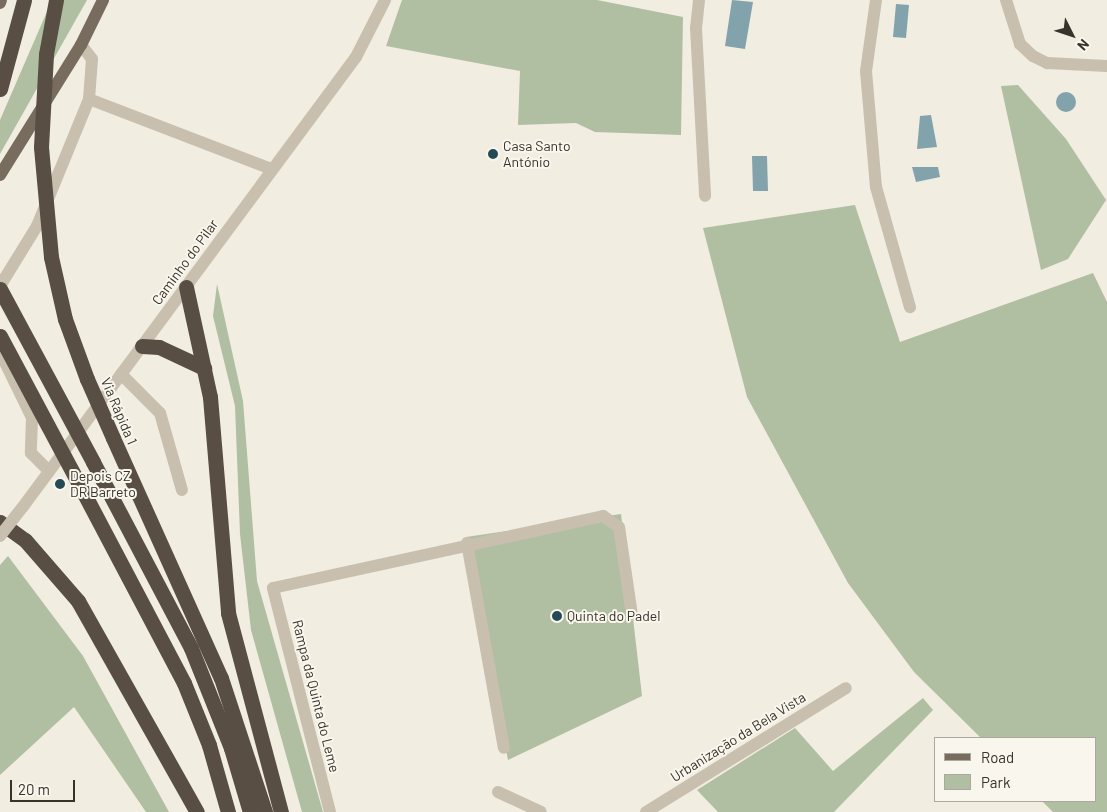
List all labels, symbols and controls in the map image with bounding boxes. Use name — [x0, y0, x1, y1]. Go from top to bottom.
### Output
north arrow — [1047, 10, 1097, 60]
text: N — [1074, 36, 1093, 54]
place label: Casa Santo António — [503, 138, 571, 170]
marker: Casa Santo António — [487, 148, 499, 160]
street label: Caminho do Pilar — [148, 216, 222, 308]
street label: Via Rápida 1 — [97, 375, 141, 447]
place label: Depois CZ DR Barreto — [70, 468, 136, 501]
marker: Depois CZ DR Barreto — [54, 478, 66, 490]
place label: Quinta do Padel — [567, 608, 661, 624]
marker: Quinta do Padel — [551, 610, 563, 622]
street label: Rampa da Quinta do Leme — [289, 618, 343, 774]
street label: Urbanização da Bela Vista — [667, 689, 809, 785]
legend — [934, 737, 1097, 802]
text: Road — [981, 748, 1014, 766]
scale bar — [12, 770, 78, 802]
text: Park — [981, 773, 1010, 791]
text: 20 m — [18, 780, 50, 798]

